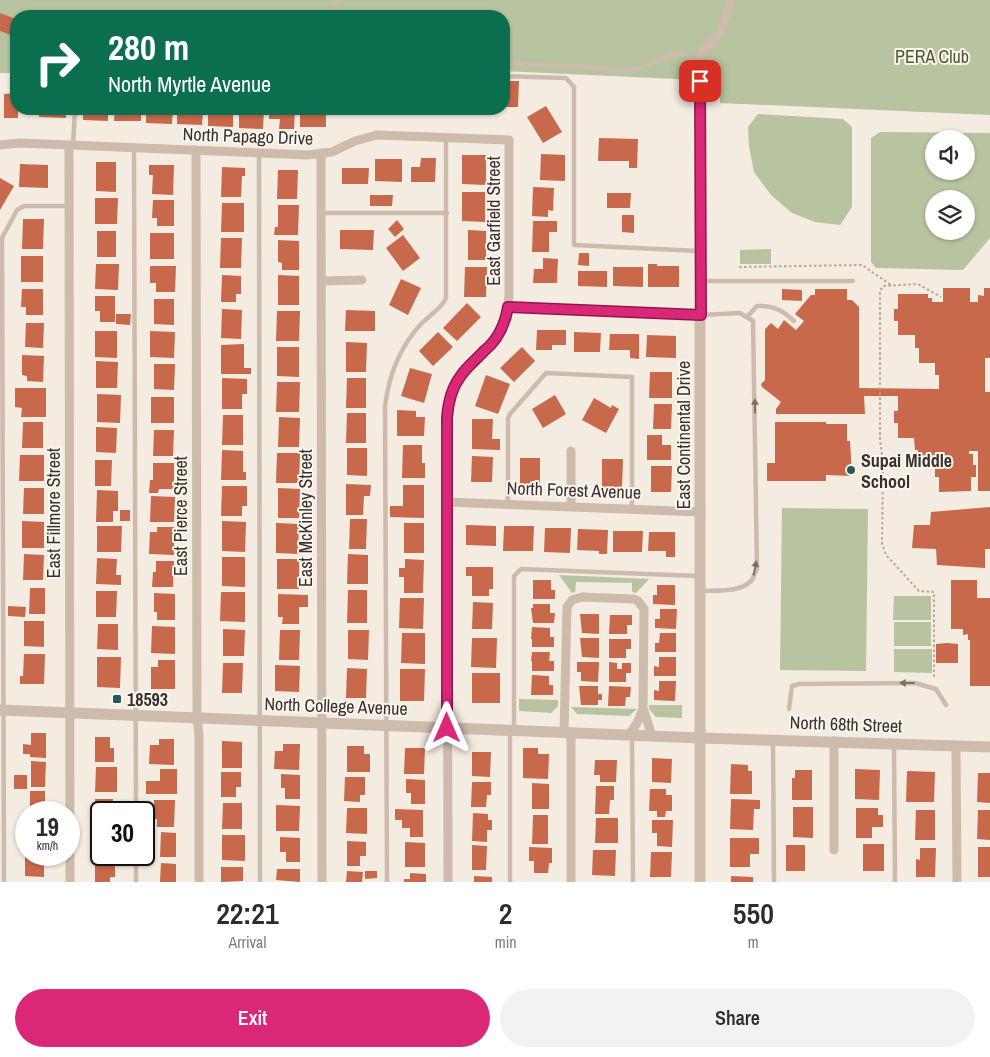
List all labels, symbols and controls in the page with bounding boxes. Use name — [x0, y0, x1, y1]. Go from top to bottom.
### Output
text: 280 m — [108, 24, 189, 71]
icon: right — [25, 30, 90, 95]
park label: PERA Club — [895, 44, 969, 69]
pin — [679, 60, 721, 102]
icon: arrive — [686, 67, 714, 95]
text: North Myrtle Avenue — [108, 69, 271, 99]
street label: North Papago Drive — [182, 121, 314, 151]
map controls — [925, 130, 975, 240]
button: sound — [925, 130, 975, 180]
street label: East Garfield Street — [481, 156, 506, 286]
button: layers — [925, 190, 975, 240]
street label: East Continental Drive — [671, 361, 696, 509]
one-way arrow — [751, 397, 759, 413]
street label: East Fillmore Street — [41, 448, 66, 578]
place label: Supai Middle School — [861, 448, 952, 494]
street label: East McKinley Street — [293, 449, 318, 587]
street label: East Pierce Street — [168, 456, 193, 576]
marker: Supai Middle School — [845, 464, 857, 476]
street label: North Forest Avenue — [506, 475, 642, 505]
one-way arrow — [751, 560, 759, 575]
one-way arrow — [898, 679, 914, 687]
place label: 18593 — [127, 687, 168, 712]
street label: North College Avenue — [264, 691, 408, 721]
marker: 18593 — [111, 693, 123, 705]
position arrow — [420, 701, 472, 753]
street label: North 68th Street — [789, 710, 903, 738]
speed limit sign: 30 — [90, 801, 155, 866]
text: 19 — [36, 810, 59, 844]
text: km/h — [37, 838, 58, 854]
text: 22:21 — [216, 893, 279, 933]
text: 2 — [499, 893, 513, 933]
text: 550 — [733, 893, 774, 933]
text: Arrival — [228, 931, 266, 953]
text: min — [495, 931, 517, 953]
text: m — [748, 931, 759, 953]
button: Exit — [15, 989, 490, 1047]
button: Share — [500, 989, 975, 1047]

